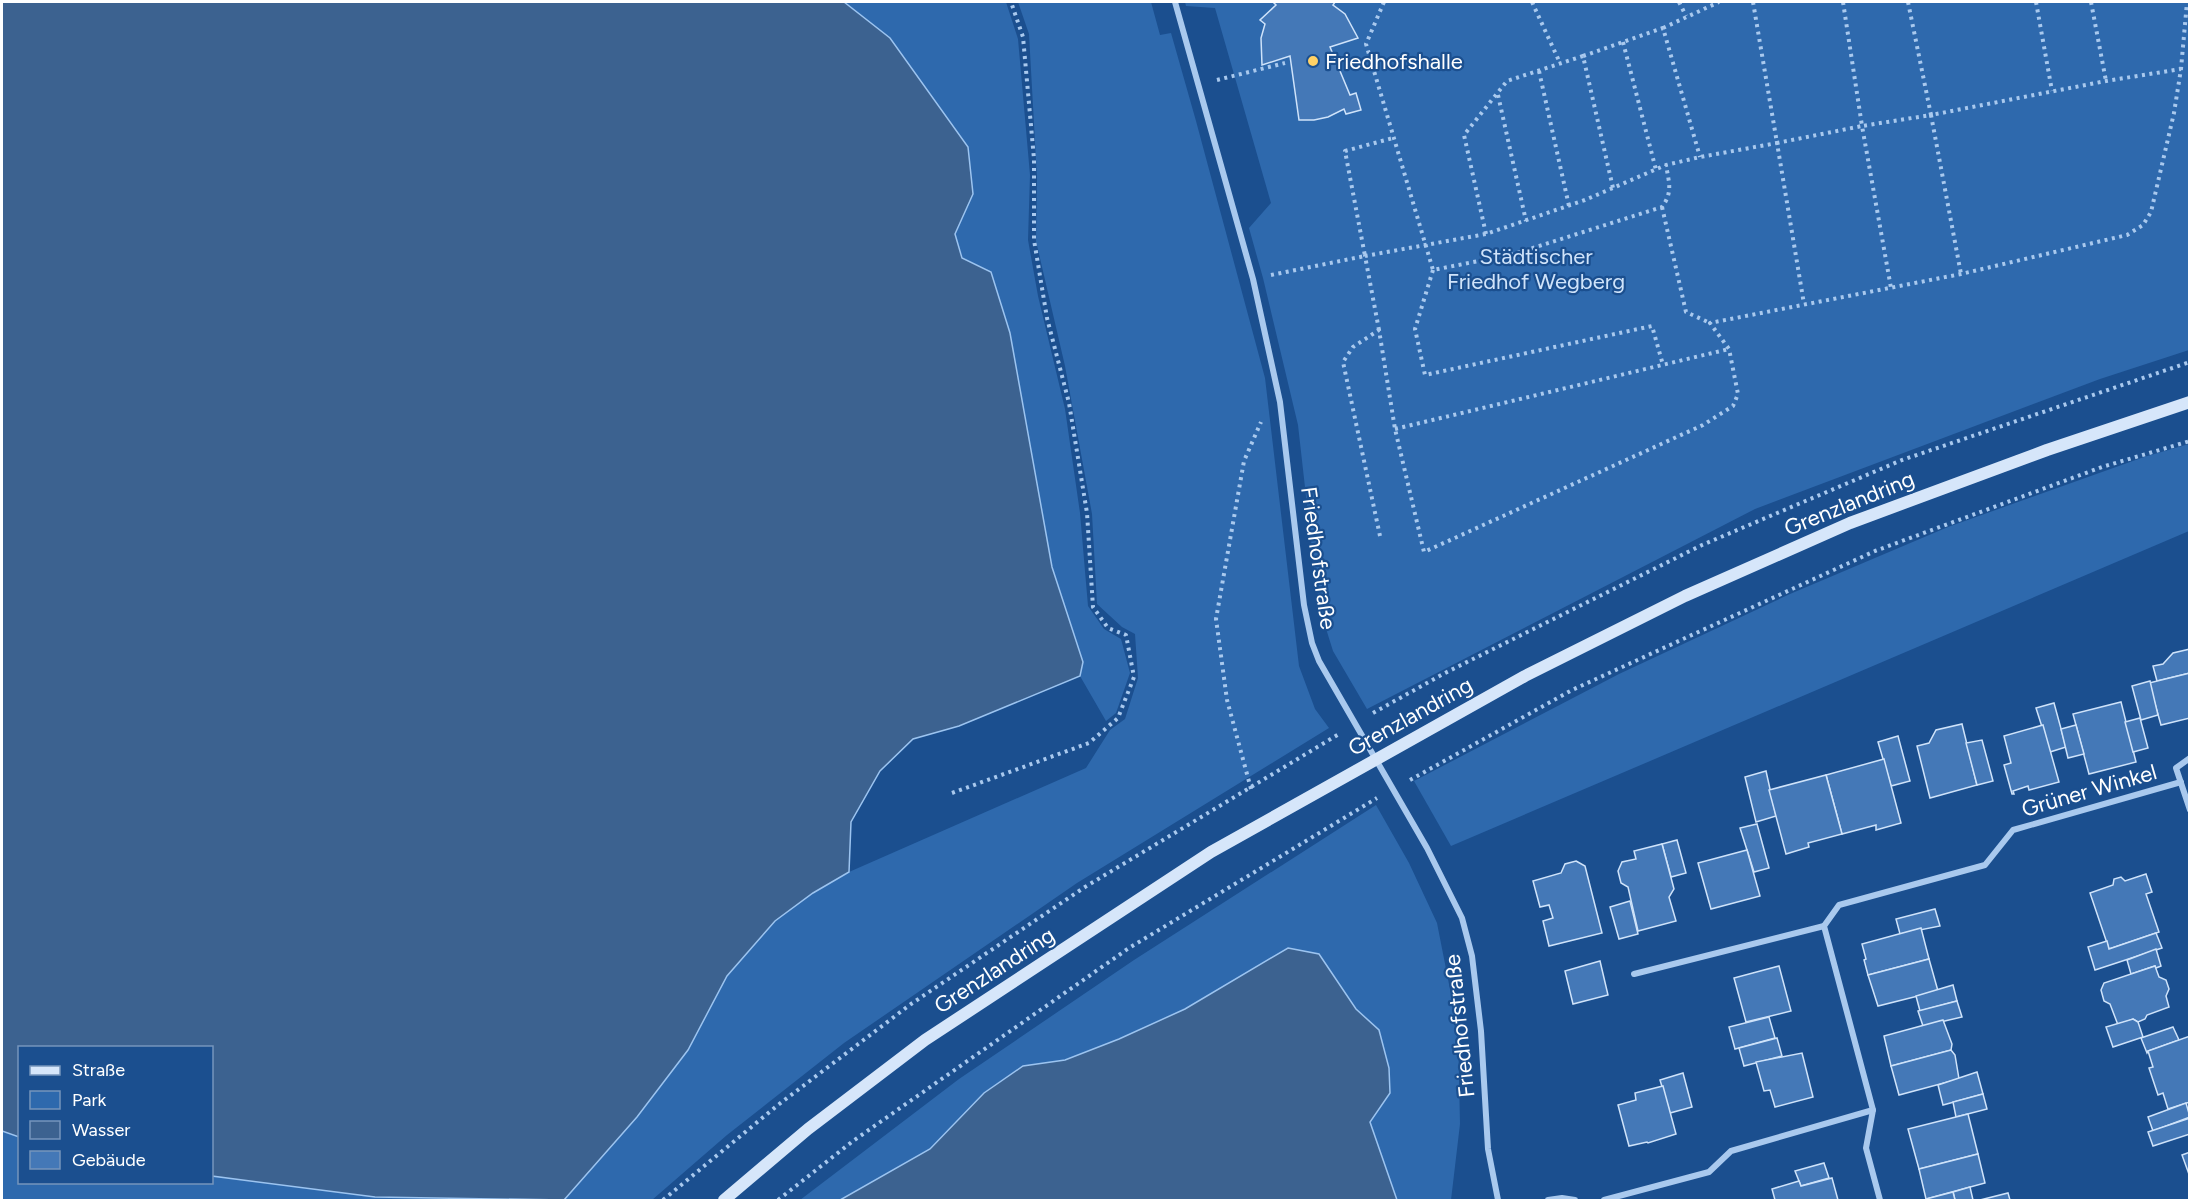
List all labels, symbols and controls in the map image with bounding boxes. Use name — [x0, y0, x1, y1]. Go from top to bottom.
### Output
place label: Friedhofshalle — [1325, 48, 1463, 75]
marker: Friedhofshalle — [1306, 54, 1320, 68]
park label: Städtischer Friedhof Wegberg — [1447, 243, 1625, 295]
street label: Grenzlandring — [1780, 465, 1918, 542]
street label: Friedhofstraße — [1295, 485, 1342, 631]
street label: Grenzlandring — [1343, 671, 1477, 762]
street label: Grüner Winkel — [2018, 758, 2160, 823]
street label: Grenzlandring — [929, 921, 1060, 1019]
street label: Friedhofstraße — [1439, 953, 1480, 1099]
legend — [18, 1046, 213, 1184]
text: Straße — [72, 1059, 125, 1081]
text: Park — [72, 1089, 107, 1111]
text: Wasser — [72, 1119, 130, 1141]
text: Gebäude — [72, 1149, 146, 1171]

